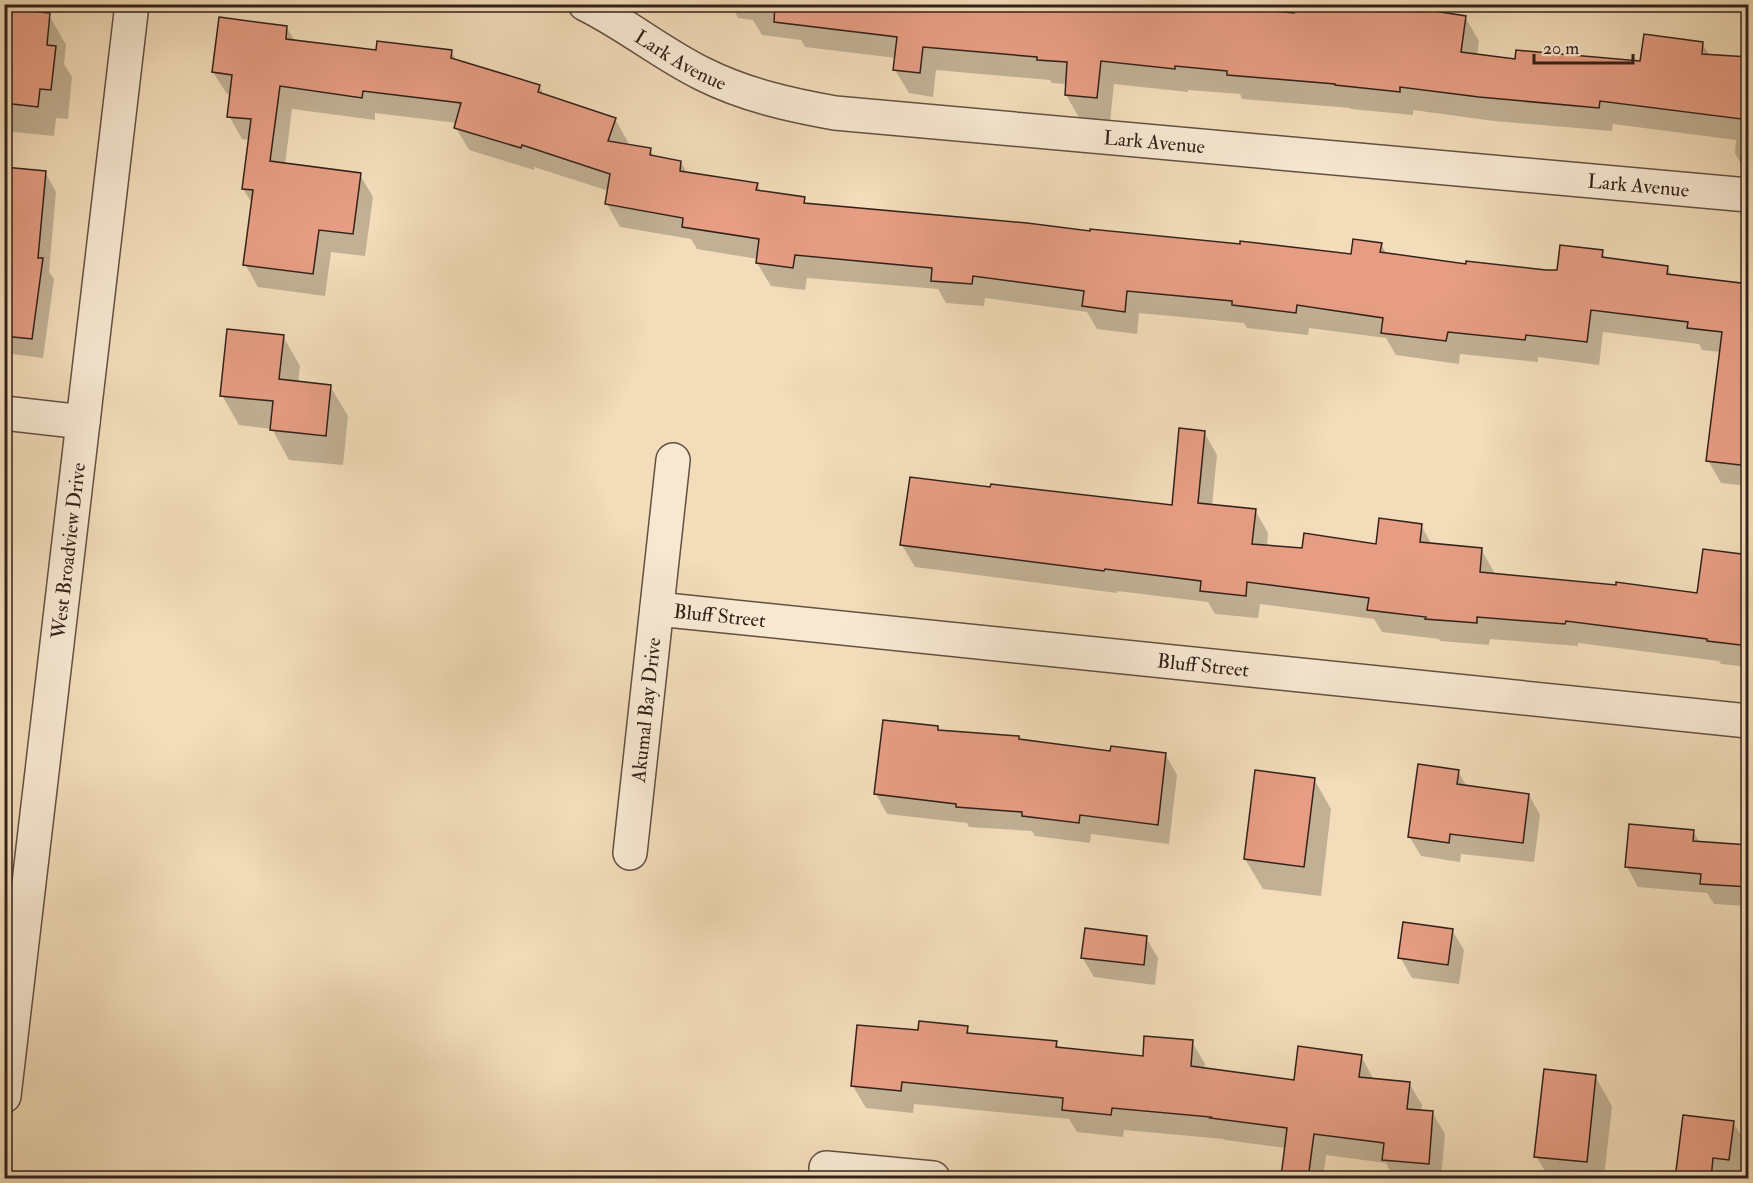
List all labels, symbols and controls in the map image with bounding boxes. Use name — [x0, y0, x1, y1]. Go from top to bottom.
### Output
street label: Lark Avenue — [630, 24, 730, 96]
scale bar — [1534, 27, 1633, 65]
text: 20 m — [1543, 37, 1579, 60]
street label: Lark Avenue — [1102, 125, 1206, 159]
street label: Lark Avenue — [1587, 168, 1690, 202]
street label: West Broadview Drive — [45, 461, 91, 641]
street label: Bluff Street — [672, 598, 767, 633]
street label: Akumal Bay Drive — [625, 636, 666, 785]
street label: Bluff Street — [1156, 648, 1251, 682]

